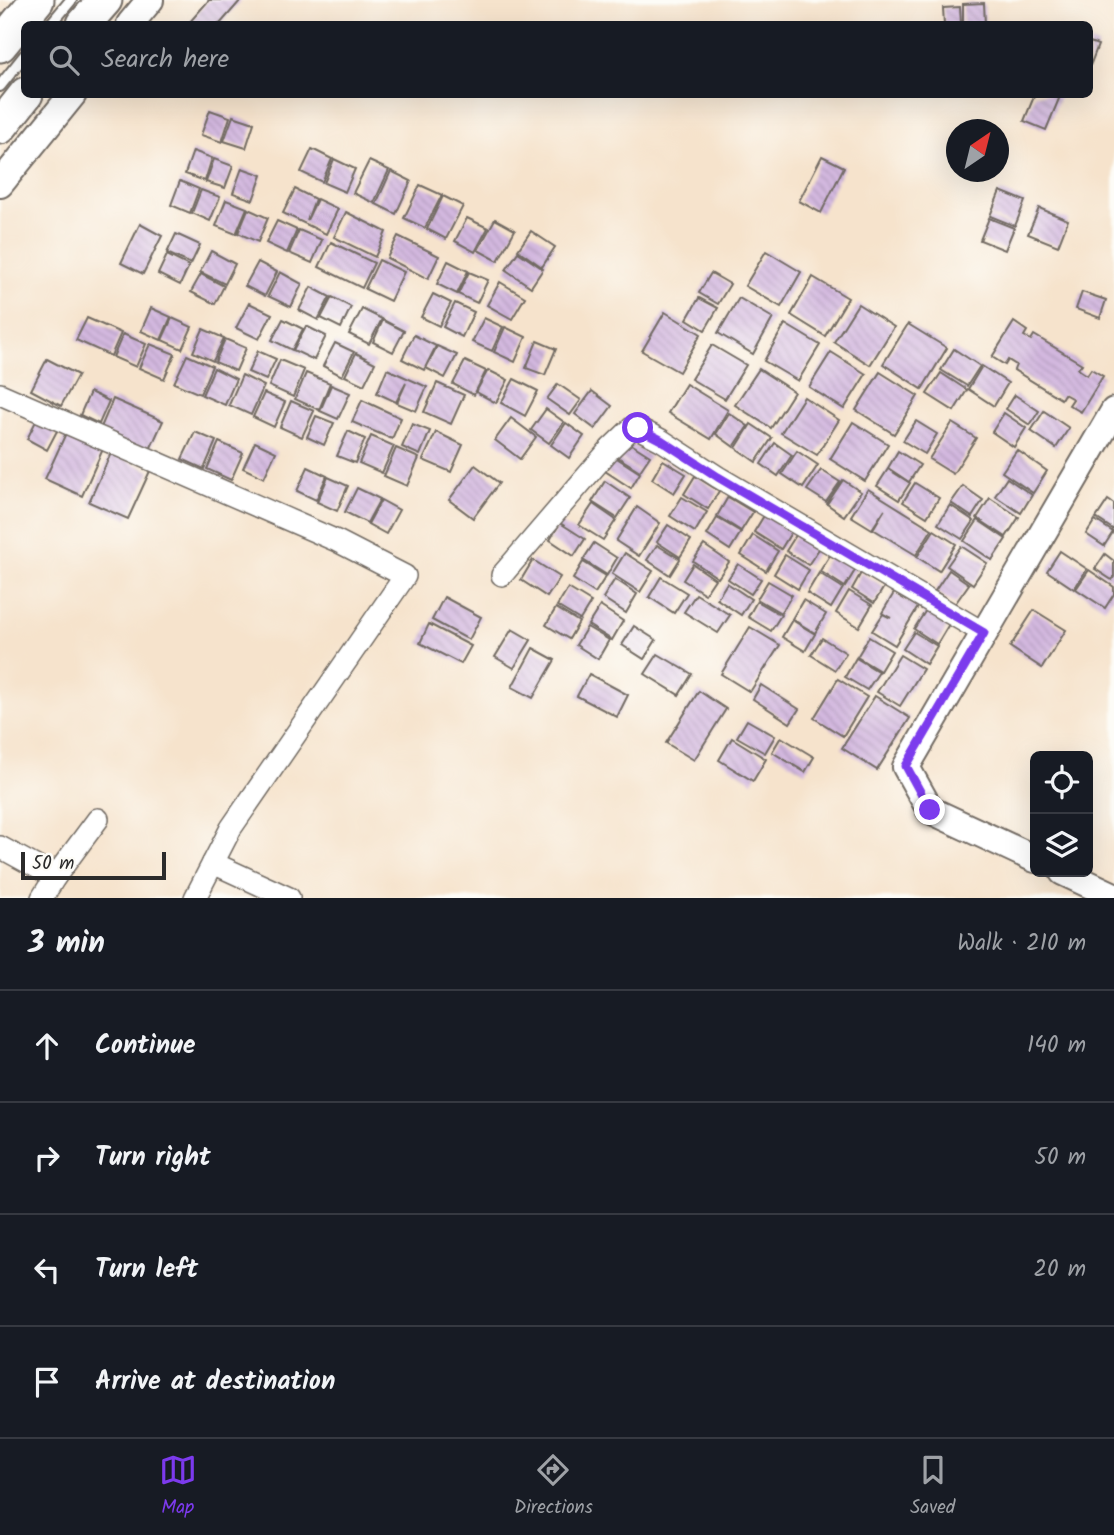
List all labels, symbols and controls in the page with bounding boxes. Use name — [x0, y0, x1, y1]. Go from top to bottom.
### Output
search box — [21, 21, 1093, 98]
text: Search here — [101, 39, 229, 81]
icon: search — [45, 41, 83, 79]
north arrow — [946, 119, 1009, 182]
route start — [622, 412, 653, 443]
map controls — [1030, 751, 1093, 877]
button: locate — [1030, 751, 1093, 814]
route end — [914, 794, 945, 825]
button: layers — [1030, 814, 1093, 877]
scale bar — [21, 849, 166, 881]
text: 50 m — [32, 849, 74, 879]
text: 3 min — [28, 920, 105, 968]
text: Walk · 210 m — [957, 926, 1086, 962]
text: Continue — [95, 1025, 196, 1067]
icon: ahead — [28, 1027, 66, 1065]
text: 140 m — [1027, 1028, 1086, 1064]
text: Turn right — [95, 1137, 211, 1179]
icon: right — [28, 1139, 66, 1177]
text: 50 m — [1035, 1140, 1086, 1176]
text: Turn left — [95, 1249, 198, 1291]
icon: left — [28, 1251, 66, 1289]
text: 20 m — [1034, 1252, 1086, 1288]
text: Arrive at destination — [95, 1361, 335, 1403]
icon: arrive — [28, 1363, 66, 1401]
tab: Map — [159, 1451, 197, 1523]
tab: Directions — [514, 1451, 593, 1523]
tab: Saved — [910, 1451, 955, 1523]

